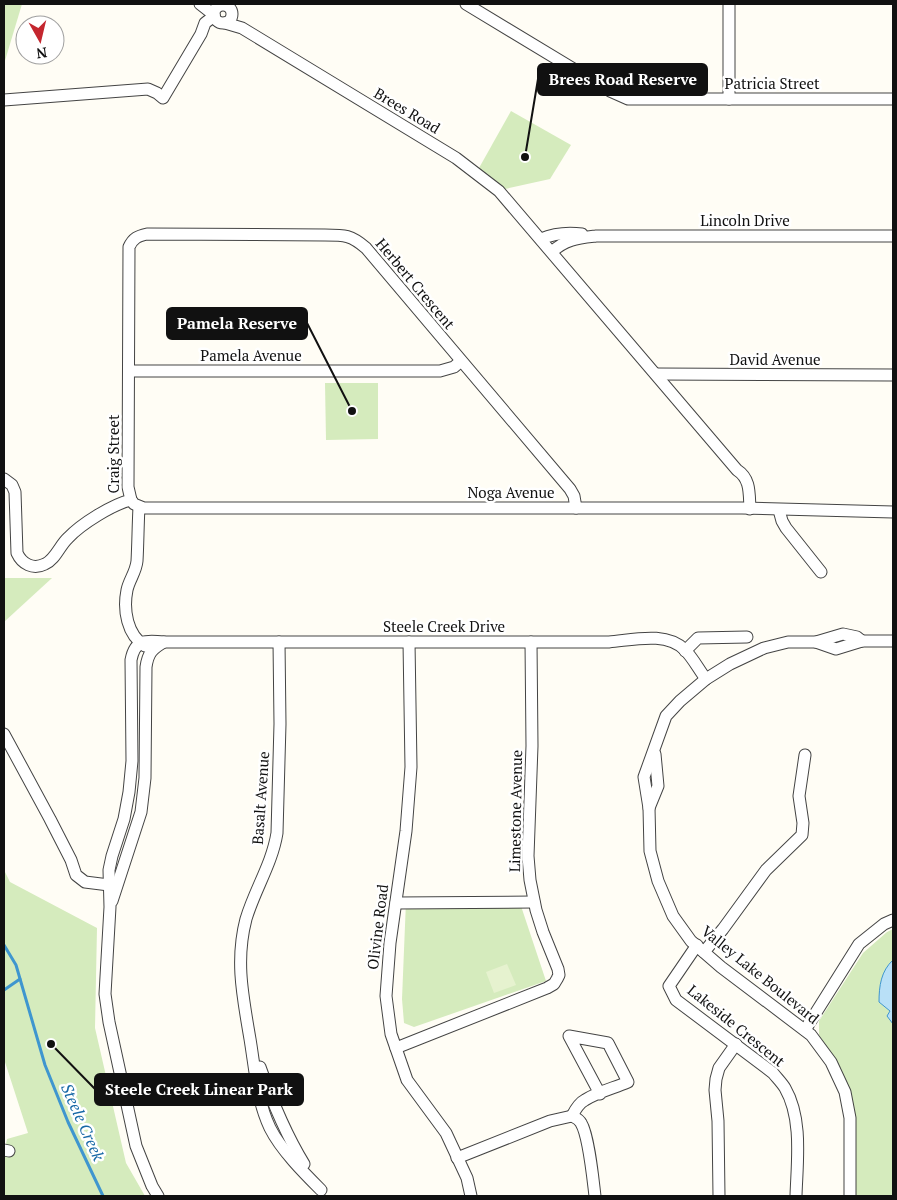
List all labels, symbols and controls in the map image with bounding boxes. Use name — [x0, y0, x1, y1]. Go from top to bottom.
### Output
north arrow — [15, 15, 65, 65]
text: N — [35, 43, 48, 64]
callout: Brees Road Reserve — [538, 64, 707, 95]
text: Brees Road Reserve — [549, 68, 698, 90]
street label: Patricia Street — [724, 73, 820, 93]
street label: Brees Road — [371, 83, 444, 138]
street label: Lincoln Drive — [700, 210, 790, 230]
street label: Herbert Crescent — [372, 234, 460, 333]
callout: Pamela Reserve — [167, 308, 307, 339]
text: Pamela Reserve — [177, 312, 297, 334]
street label: Pamela Avenue — [200, 345, 302, 365]
street label: David Avenue — [729, 349, 821, 369]
street label: Craig Street — [103, 414, 123, 494]
street label: Noga Avenue — [467, 482, 555, 502]
street label: Steele Creek Drive — [383, 616, 505, 636]
street label: Limestone Avenue — [504, 750, 526, 872]
street label: Basalt Avenue — [247, 751, 273, 845]
street label: Olivine Road — [362, 883, 392, 971]
street label: Valley Lake Boulevard — [698, 921, 824, 1028]
street label: Lakeside Crescent — [684, 980, 790, 1071]
callout: Steele Creek Linear Park — [95, 1074, 303, 1105]
text: Steele Creek Linear Park — [105, 1078, 294, 1100]
water label: Steele Creek — [56, 1080, 110, 1164]

